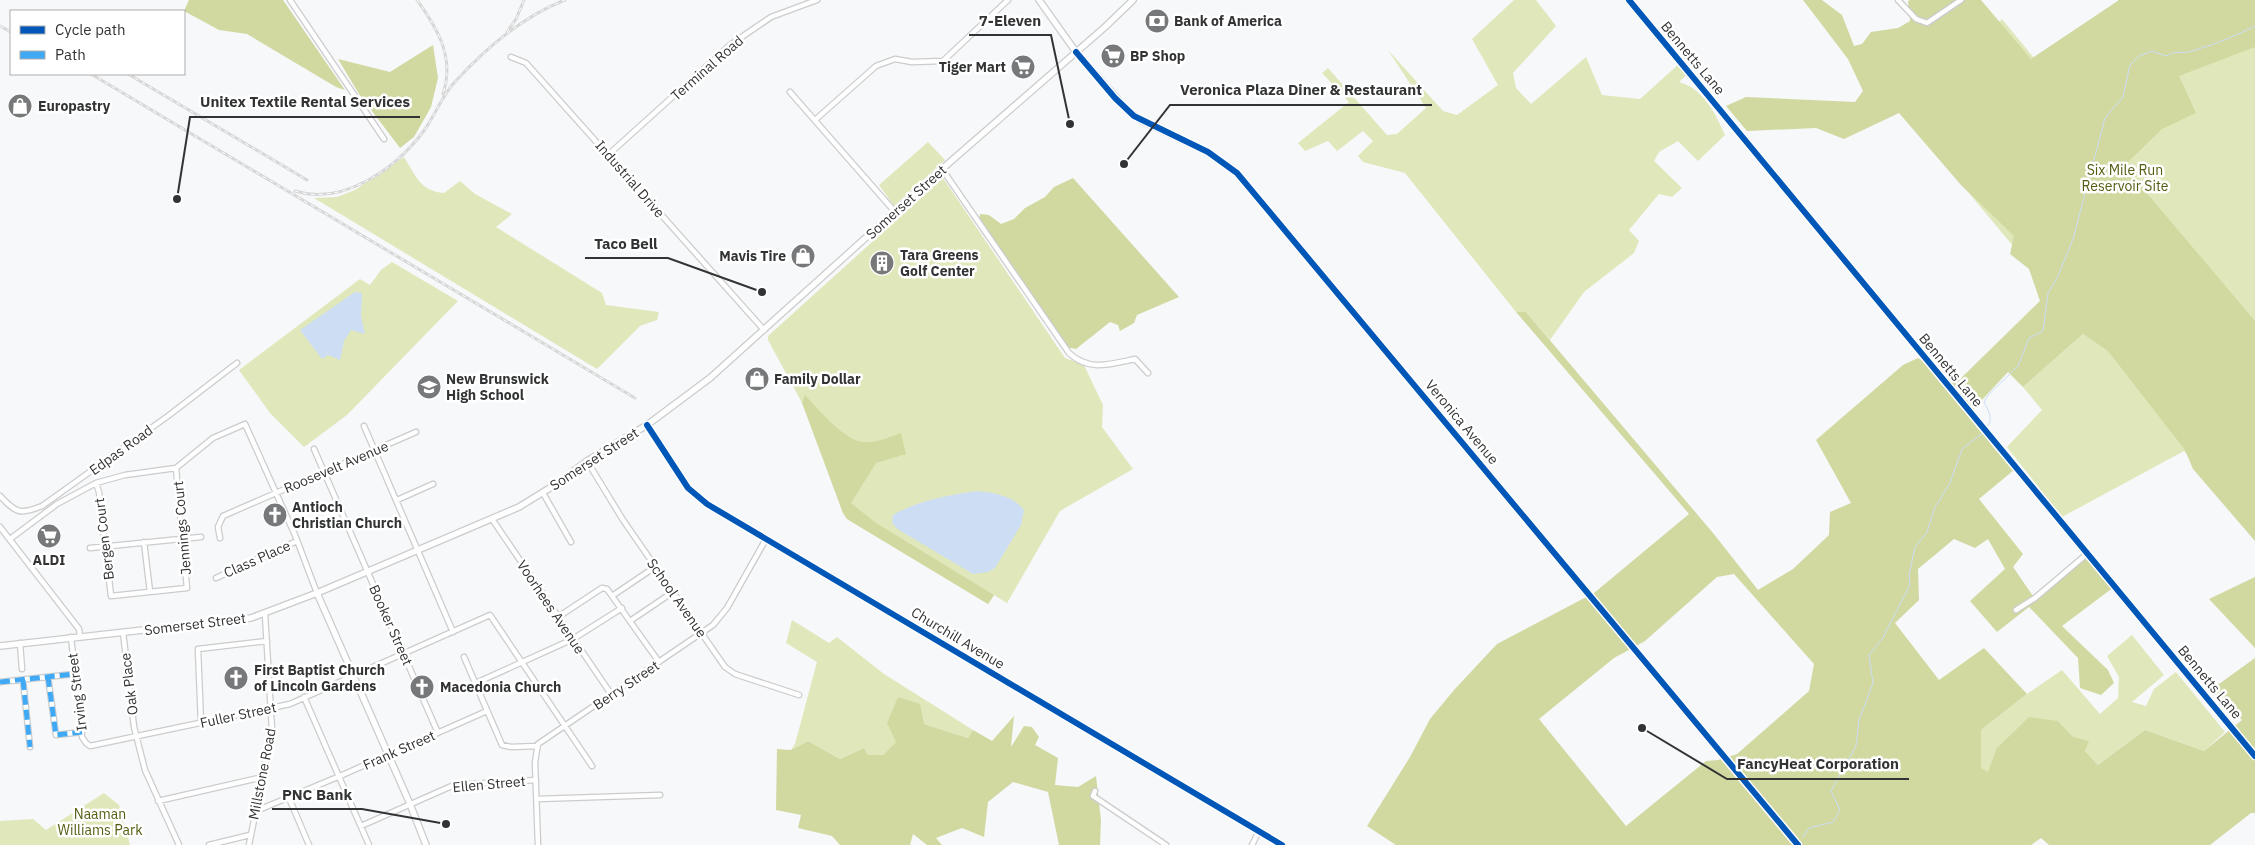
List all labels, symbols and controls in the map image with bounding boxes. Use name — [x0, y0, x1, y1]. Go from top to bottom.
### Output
callout: 7-Eleven — [969, 5, 1051, 35]
bank icon: Bank of America — [1144, 8, 1170, 34]
legend — [10, 10, 185, 75]
text: 7-Eleven — [979, 11, 1041, 30]
place label: Bank of America — [1174, 12, 1282, 30]
street label: Bennetts Lane — [1657, 18, 1729, 99]
text: Cycle path — [55, 20, 126, 39]
street label: Terminal Road — [667, 32, 747, 104]
supermarket icon: BP Shop — [1100, 43, 1126, 69]
text: Path — [55, 45, 86, 64]
place label: BP Shop — [1130, 47, 1185, 65]
supermarket icon: Tiger Mart — [1010, 54, 1036, 80]
place label: Tiger Mart — [939, 58, 1006, 76]
callout: Veronica Plaza Diner & Restaurant — [1170, 75, 1432, 105]
text: Veronica Plaza Diner & Restaurant — [1180, 80, 1422, 99]
callout: Unitex Textile Rental Services — [190, 87, 420, 117]
text: Unitex Textile Rental Services — [200, 92, 410, 111]
shop icon: Europastry — [7, 93, 33, 119]
place label: Europastry — [38, 97, 111, 115]
street label: Industrial Drive — [591, 136, 669, 222]
street label: Somerset Street — [862, 161, 950, 243]
park label: Six Mile Run Reservoir Site — [2082, 161, 2169, 195]
callout: Taco Bell — [585, 228, 668, 258]
text: Taco Bell — [594, 234, 658, 253]
shop icon: Mavis Tire — [790, 243, 816, 269]
place label: Tara Greens Golf Center — [900, 246, 979, 280]
place label: Mavis Tire — [719, 247, 786, 265]
building icon: Tara Greens Golf Center — [869, 250, 895, 276]
street label: Bennetts Lane — [1915, 330, 1987, 411]
shop icon: Family Dollar — [744, 366, 770, 392]
place label: New Brunswick High School — [446, 370, 550, 404]
place label: Family Dollar — [774, 370, 861, 388]
school or university icon: New Brunswick High School — [416, 374, 442, 400]
street label: Veronica Avenue — [1421, 376, 1503, 468]
street label: Edpas Road — [86, 421, 156, 479]
street label: Somerset Street — [546, 424, 642, 494]
street label: Roosevelt Avenue — [281, 437, 391, 497]
street label: Jennings Court — [169, 480, 195, 576]
street label: Bergen Court — [90, 497, 118, 581]
place label: Antioch Christian Church — [292, 498, 402, 532]
church icon: Antioch Christian Church — [262, 502, 288, 528]
supermarket icon: ALDI — [36, 523, 62, 549]
street label: Class Place — [221, 536, 293, 582]
place label: ALDI — [33, 551, 65, 569]
street label: School Avenue — [643, 555, 711, 641]
street label: Voorhees Avenue — [513, 557, 589, 658]
street label: Booker Street — [365, 582, 417, 668]
street label: Churchill Avenue — [908, 603, 1008, 673]
street label: Somerset Street — [143, 609, 247, 639]
street label: Bennetts Lane — [2174, 642, 2246, 723]
street label: Irving Street — [63, 652, 91, 732]
street label: Oak Place — [116, 652, 142, 716]
street label: Berry Street — [589, 656, 663, 714]
place label: First Baptist Church of Lincoln Gardens — [254, 661, 385, 695]
church icon: First Baptist Church of Lincoln Gardens — [223, 665, 249, 691]
church icon: Macedonia Church — [409, 674, 435, 700]
place label: Macedonia Church — [440, 678, 561, 696]
street label: Fuller Street — [198, 698, 278, 732]
street label: Frank Street — [360, 726, 438, 774]
street label: Millstone Road — [244, 727, 280, 821]
callout: FancyHeat Corporation — [1727, 749, 1909, 779]
text: FancyHeat Corporation — [1737, 754, 1899, 773]
street label: Ellen Street — [452, 772, 526, 796]
callout: PNC Bank — [272, 779, 362, 809]
text: PNC Bank — [282, 785, 352, 804]
park label: Naaman Williams Park — [57, 805, 143, 839]

